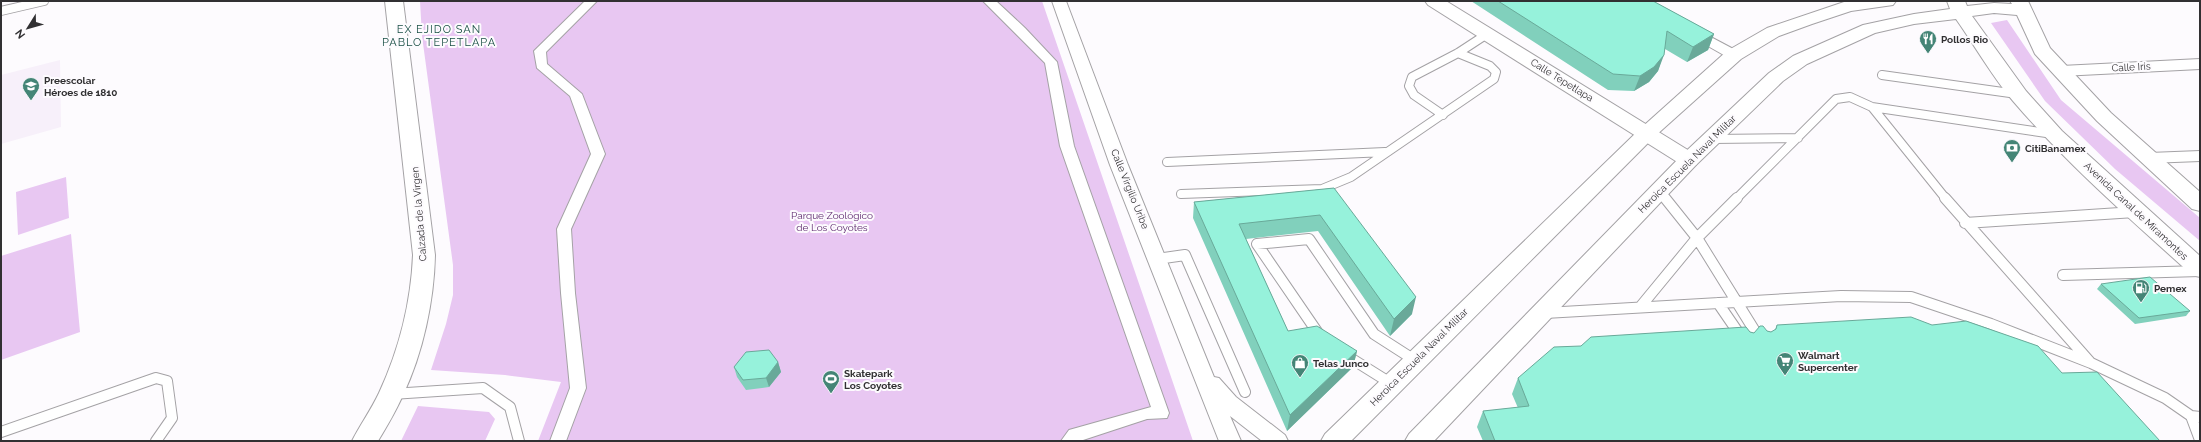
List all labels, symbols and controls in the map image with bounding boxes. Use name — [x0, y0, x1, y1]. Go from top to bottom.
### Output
north arrow — [8, 8, 48, 48]
district label: EX EJIDO SAN PABLO TEPETLAPA — [382, 23, 496, 49]
text: N — [13, 26, 28, 41]
restaurant icon: Pollos Rio — [1918, 29, 1938, 54]
place label: Pollos Rio — [1941, 34, 1988, 45]
street label: Calle Tepetlapa — [1529, 56, 1595, 104]
street label: Calle Iris — [2111, 60, 2151, 74]
place label: Preescolar Héroes de 1810 — [44, 75, 117, 98]
school or university icon: Preescolar Héroes de 1810 — [21, 76, 41, 101]
street label: Heroica Escuela Naval Militar — [1636, 112, 1739, 215]
bank icon: CitiBanamex — [2002, 138, 2022, 163]
place label: CitiBanamex — [2025, 143, 2086, 154]
street label: Calle Virgilio Uribe — [1109, 147, 1151, 231]
street label: Avenida Canal de Miramontes — [2082, 160, 2190, 262]
street label: Calzada de la Virgen — [409, 166, 429, 262]
park label: Parque Zoológico de Los Coyotes — [791, 210, 873, 233]
fuel station icon: Pemex — [2131, 278, 2151, 303]
place label: Pemex — [2154, 283, 2187, 294]
street label: Heroica Escuela Naval Militar — [1368, 305, 1471, 408]
place label: Walmart Supercenter — [1798, 350, 1858, 373]
supermarket icon: Walmart Supercenter — [1775, 351, 1795, 376]
shop icon: Telas Junco — [1290, 353, 1310, 378]
place label: Telas Junco — [1313, 358, 1369, 369]
place label: Skatepark Los Coyotes — [844, 368, 902, 391]
sports icon: Skatepark Los Coyotes — [821, 369, 841, 394]

